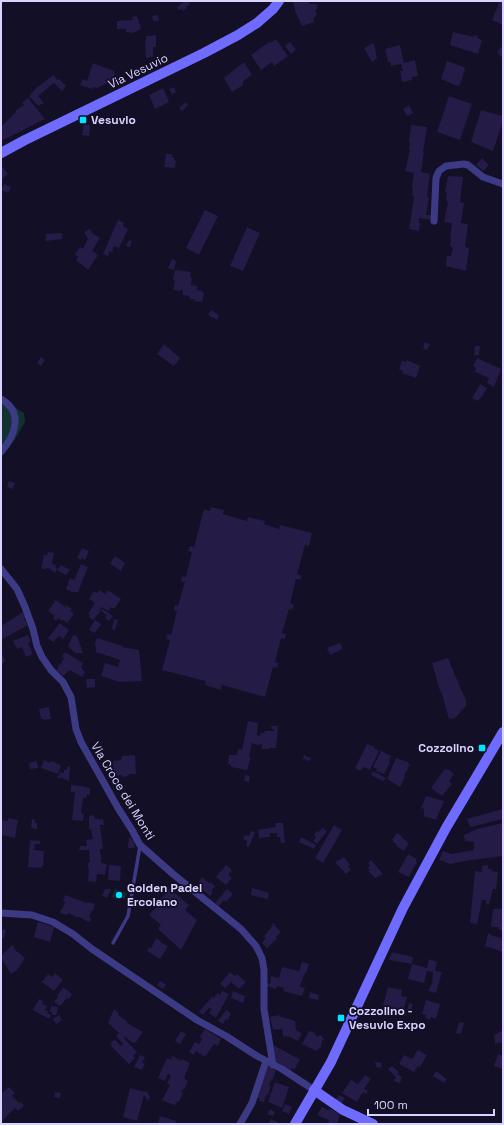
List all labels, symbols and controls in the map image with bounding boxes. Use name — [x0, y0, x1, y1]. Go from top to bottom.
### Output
street label: Via Vesuvio — [105, 50, 171, 92]
place label: Vesuvio — [91, 112, 136, 128]
marker: Vesuvio — [78, 115, 88, 125]
street label: Via Croce dei Monti — [87, 739, 159, 843]
place label: Cozzolino — [418, 740, 474, 756]
marker: Cozzolino — [477, 743, 487, 753]
place label: Golden Padel Ercolano — [127, 880, 202, 910]
marker: Golden Padel Ercolano — [114, 890, 124, 900]
place label: Cozzolino - Vesuvio Expo — [349, 1003, 426, 1033]
marker: Cozzolino - Vesuvio Expo — [336, 1013, 346, 1023]
scale bar — [368, 1091, 494, 1117]
text: 100 m — [374, 1097, 408, 1113]

